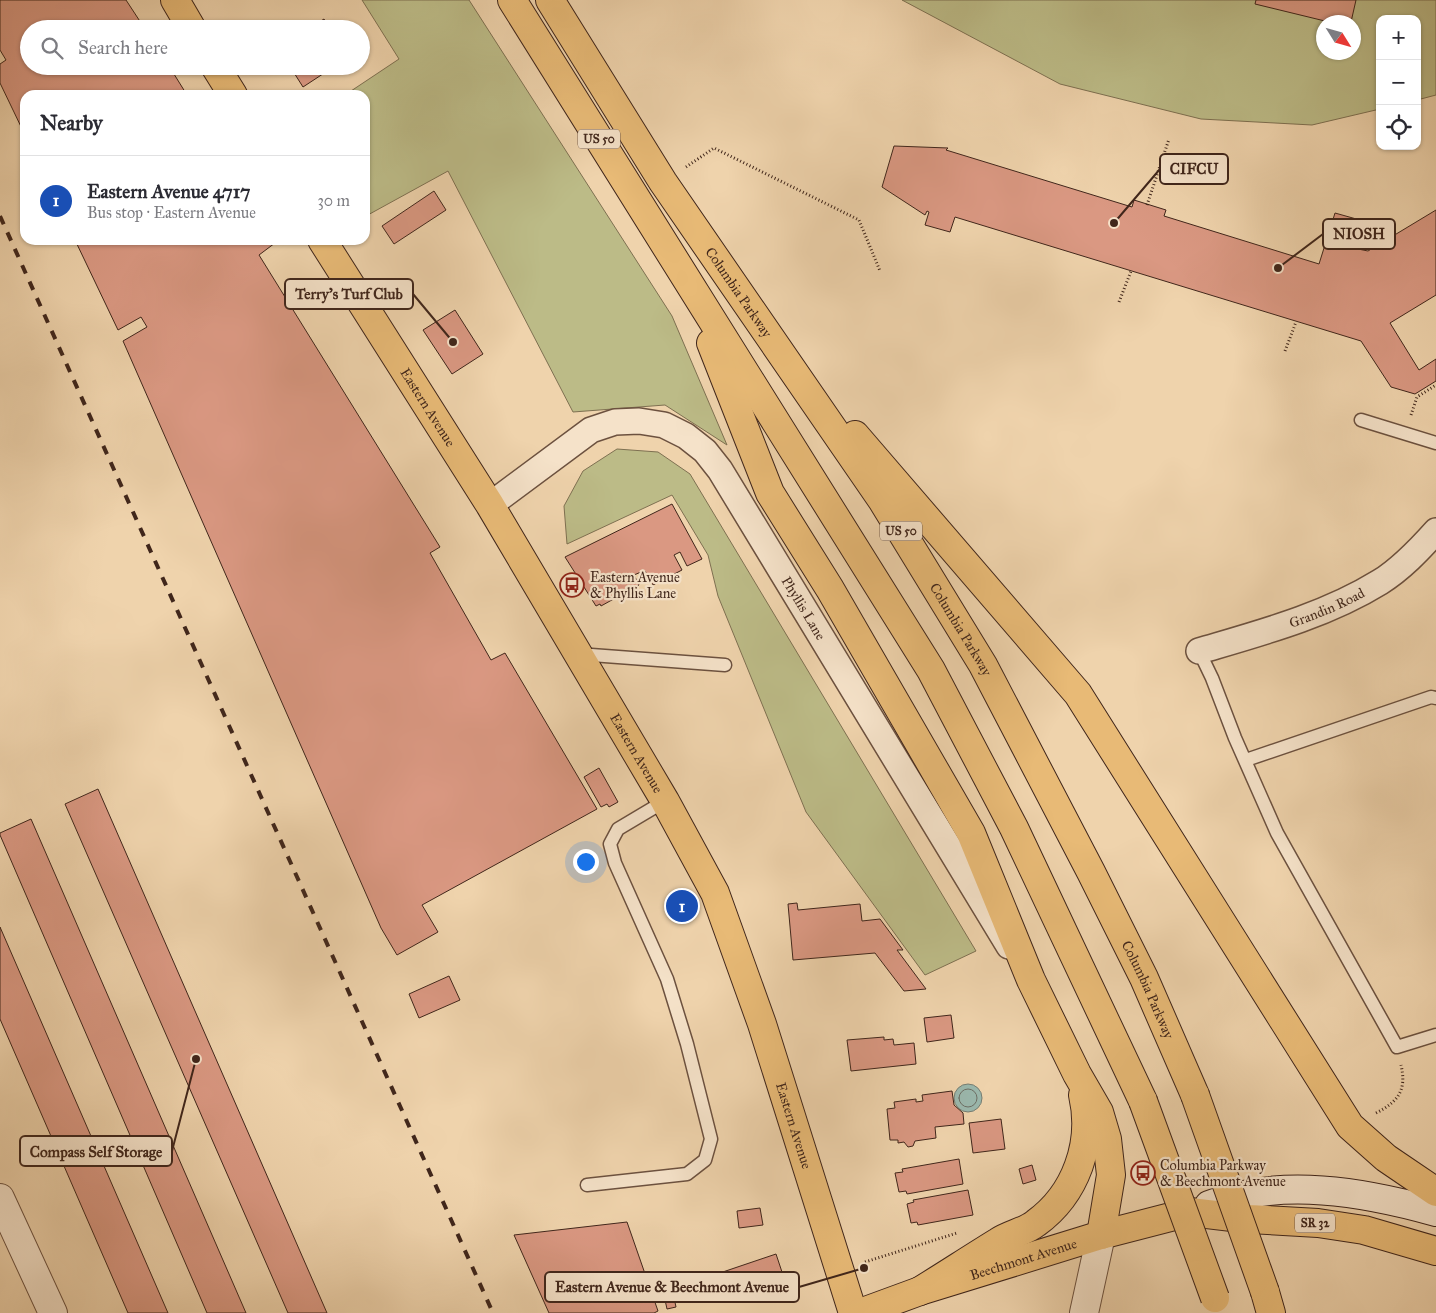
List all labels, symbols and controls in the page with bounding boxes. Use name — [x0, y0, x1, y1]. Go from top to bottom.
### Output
north arrow — [1316, 15, 1361, 60]
map controls — [1376, 15, 1421, 150]
button: + — [1376, 15, 1421, 60]
search box — [20, 20, 370, 75]
icon: search — [38, 34, 66, 62]
text: Search here — [78, 36, 168, 59]
button: − — [1376, 60, 1421, 105]
button: locate — [1376, 105, 1421, 150]
text: Nearby — [40, 110, 103, 136]
road number: US 50 — [578, 130, 620, 148]
callout: CIFCU — [1160, 154, 1228, 184]
text: CIFCU — [1170, 160, 1219, 178]
text: Eastern Avenue 4717 — [87, 180, 250, 203]
text: 1 — [53, 191, 59, 210]
text: 30 m — [317, 191, 350, 210]
text: Bus stop · Eastern Avenue — [87, 203, 256, 222]
callout: NIOSH — [1323, 219, 1395, 249]
text: NIOSH — [1333, 225, 1385, 243]
street label: Columbia Parkway — [701, 244, 776, 341]
callout: Terry's Turf Club — [285, 279, 413, 309]
text: Terry's Turf Club — [294, 285, 404, 304]
street label: Eastern Avenue — [396, 365, 459, 450]
road number: US 50 — [880, 522, 922, 540]
place label: Eastern Avenue & Phyllis Lane — [590, 569, 680, 602]
bus stop icon: Eastern Avenue & Phyllis Lane — [559, 572, 585, 598]
street label: Phyllis Lane — [778, 573, 829, 643]
street label: Columbia Parkway — [926, 580, 995, 679]
street label: Grandin Road — [1287, 585, 1368, 632]
street label: Eastern Avenue — [606, 710, 667, 796]
your location — [573, 849, 599, 875]
pin: 1 — [666, 887, 698, 925]
street label: Columbia Parkway — [1118, 938, 1178, 1042]
street label: Eastern Avenue — [772, 1080, 815, 1171]
callout: Compass Self Storage — [20, 1136, 172, 1166]
text: Compass Self Storage — [30, 1143, 163, 1162]
place label: Columbia Parkway & Beechmont Avenue — [1160, 1157, 1286, 1190]
bus stop icon: Columbia Parkway & Beechmont Avenue — [1130, 1160, 1156, 1186]
road number: SR 32 — [1295, 1214, 1335, 1232]
street label: Beechmont Avenue — [968, 1235, 1079, 1284]
callout: Eastern Avenue & Beechmont Avenue — [545, 1272, 799, 1302]
text: Eastern Avenue & Beechmont Avenue — [555, 1278, 790, 1296]

